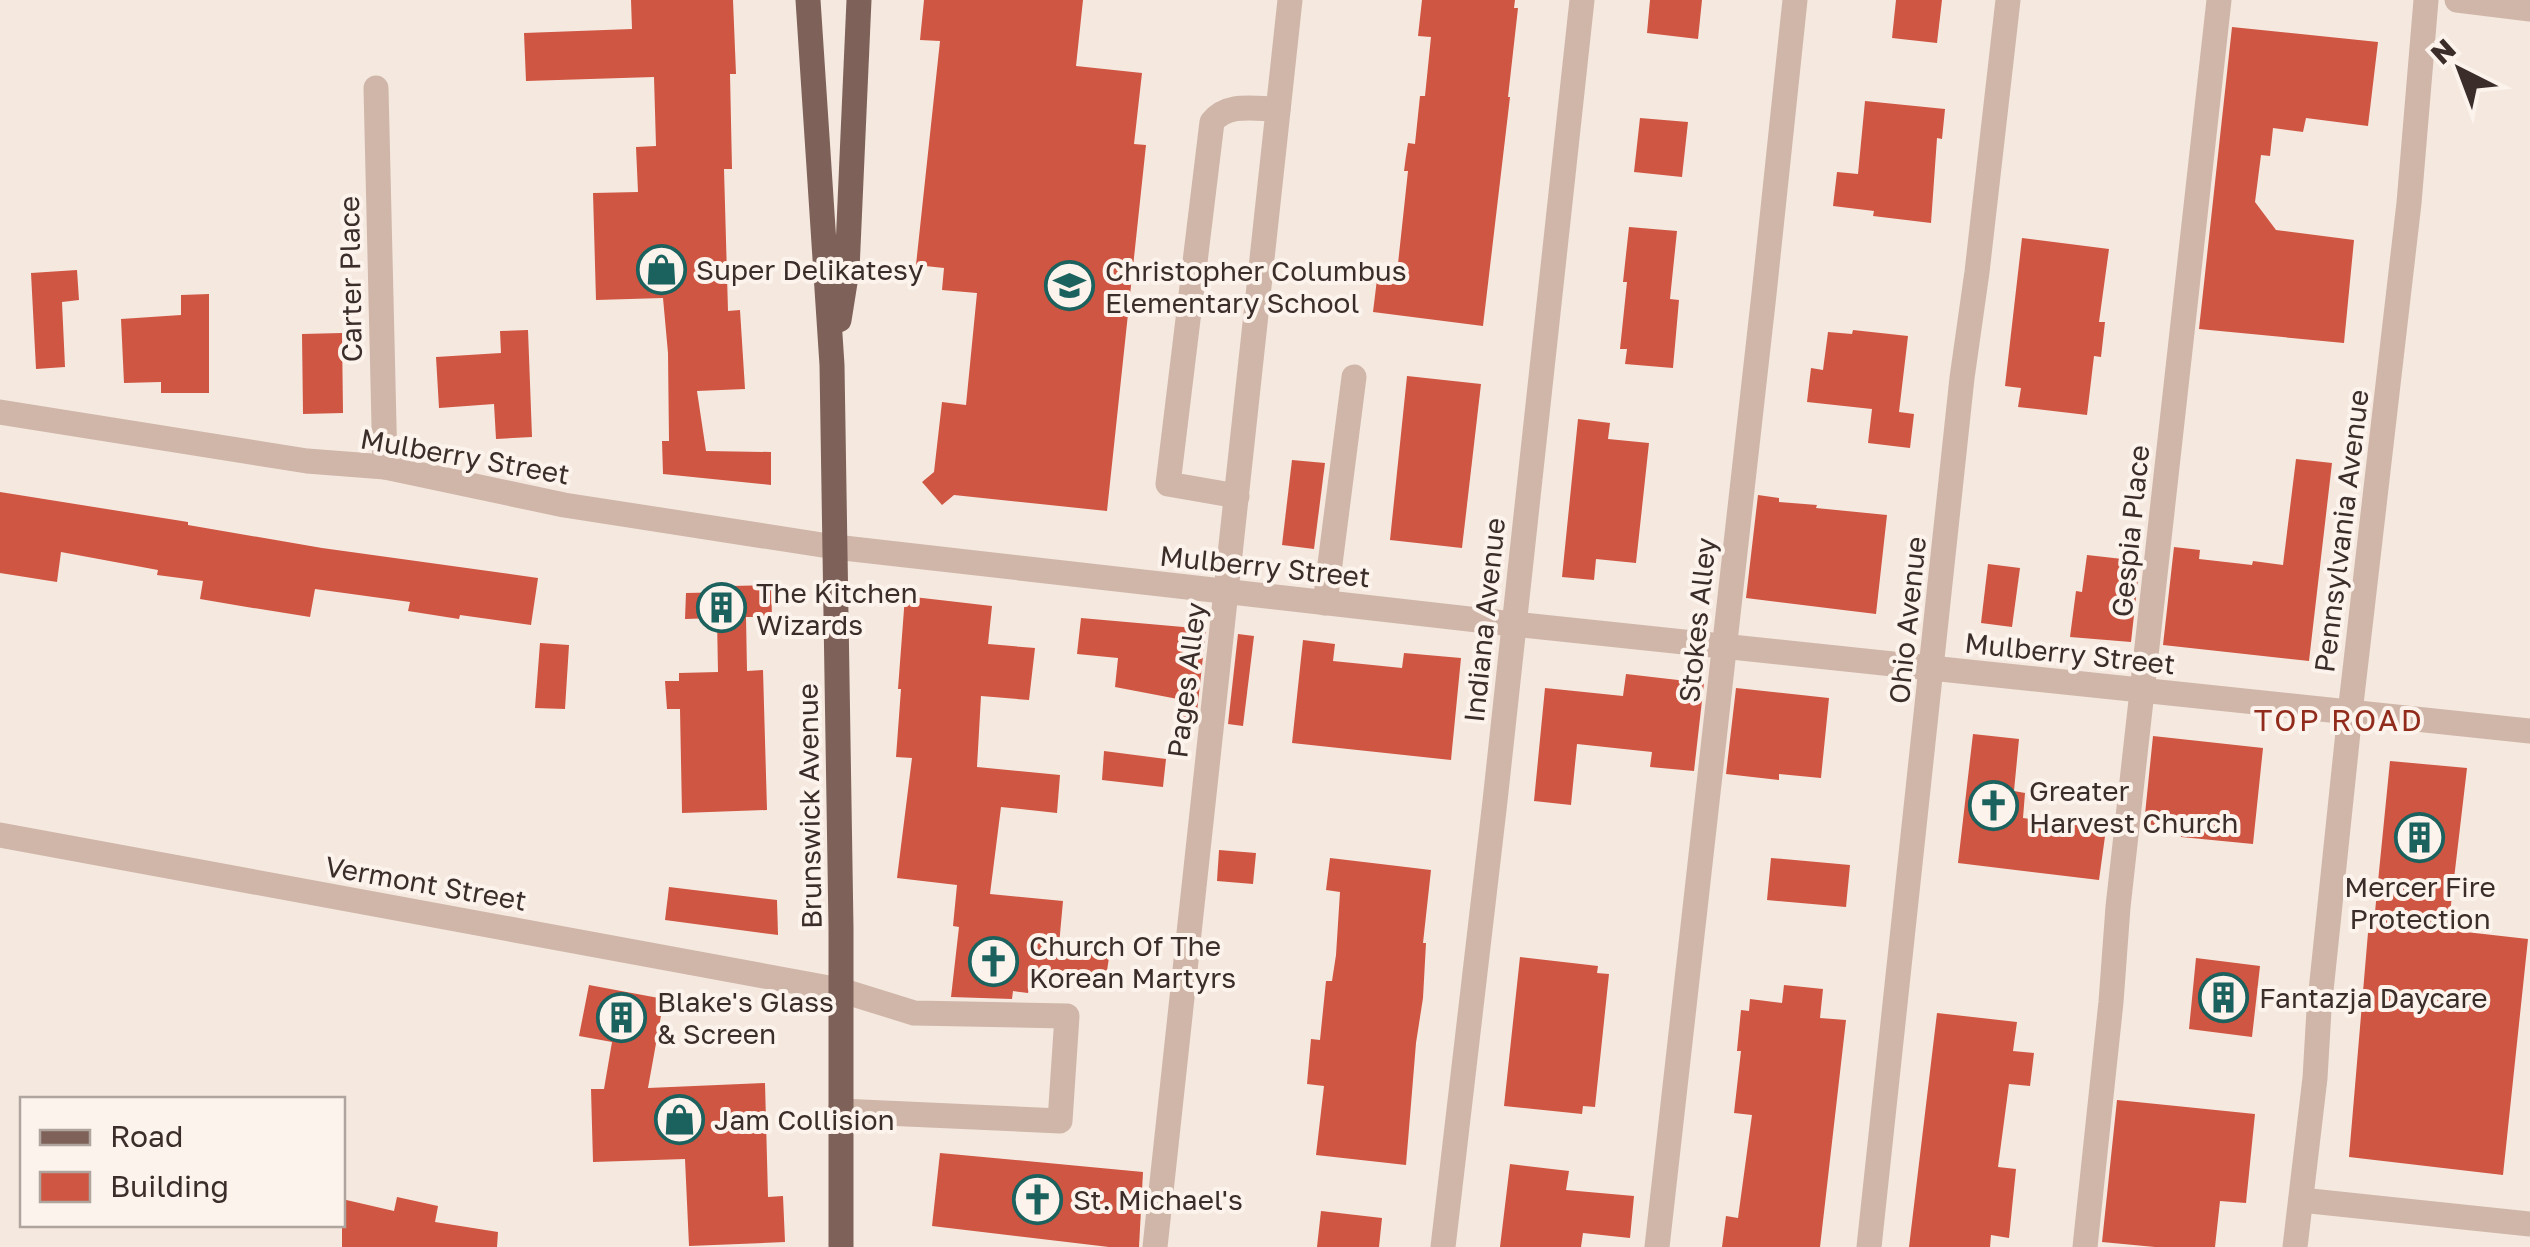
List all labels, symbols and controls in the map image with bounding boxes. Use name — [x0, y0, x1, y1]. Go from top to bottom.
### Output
north arrow — [2410, 20, 2510, 120]
text: N — [2424, 32, 2462, 70]
street label: Carter Place — [332, 196, 368, 362]
shop icon: Super Delikatesy — [635, 243, 687, 295]
place label: Super Delikatesy — [696, 253, 924, 286]
place label: Christopher Columbus Elementary School — [1105, 254, 1407, 319]
school or university icon: Christopher Columbus Elementary School — [1044, 260, 1096, 312]
street label: Pennsylvania Avenue — [2307, 388, 2375, 674]
street label: Mulberry Street — [358, 421, 572, 491]
street label: Gespia Place — [2105, 443, 2155, 619]
street label: Indiana Avenue — [1457, 516, 1511, 724]
street label: Stokes Alley — [1672, 535, 1722, 704]
street label: Ohio Avenue — [1882, 535, 1932, 705]
street label: Mulberry Street — [1158, 539, 1372, 593]
place label: The Kitchen Wizards — [756, 576, 918, 641]
building icon: The Kitchen Wizards — [695, 582, 747, 634]
street label: Pages Alley — [1160, 600, 1212, 760]
street label: Mulberry Street — [1963, 626, 2177, 680]
street label: Brunswick Avenue — [790, 683, 828, 929]
district label: TOP ROAD — [2254, 702, 2424, 738]
place label: Greater Harvest Church — [2029, 774, 2239, 839]
church icon: Greater Harvest Church — [1968, 780, 2020, 832]
building icon: Mercer Fire Protection — [2394, 812, 2446, 864]
street label: Vermont Street — [323, 849, 529, 917]
place label: Mercer Fire Protection — [2344, 870, 2496, 935]
place label: Church Of The Korean Martyrs — [1029, 929, 1236, 994]
church icon: Church Of The Korean Martyrs — [968, 935, 1020, 987]
building icon: Fantazja Daycare — [2198, 971, 2250, 1023]
place label: Fantazja Daycare — [2259, 981, 2487, 1014]
place label: Blake's Glass & Screen — [657, 985, 834, 1050]
building icon: Blake's Glass & Screen — [596, 991, 648, 1043]
shop icon: Jam Collision — [653, 1093, 705, 1145]
legend — [20, 1097, 345, 1227]
place label: Jam Collision — [714, 1103, 895, 1136]
text: Road — [110, 1118, 184, 1154]
text: Building — [110, 1168, 229, 1204]
church icon: St. Michael's — [1012, 1173, 1064, 1225]
place label: St. Michael's — [1073, 1183, 1243, 1216]

